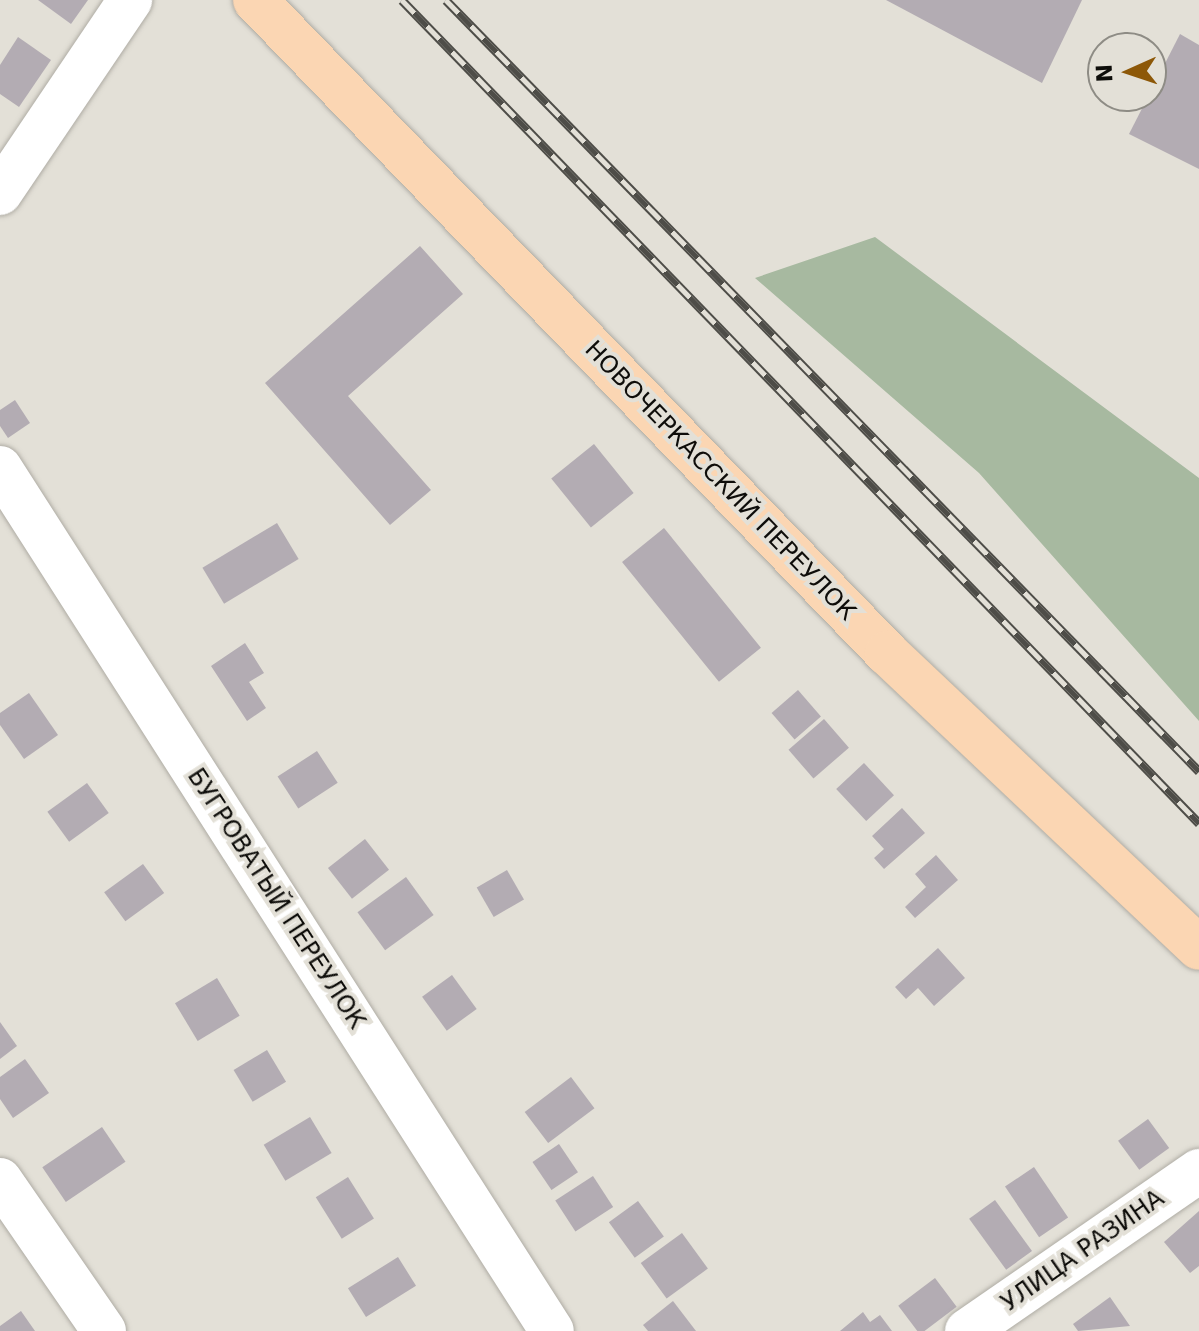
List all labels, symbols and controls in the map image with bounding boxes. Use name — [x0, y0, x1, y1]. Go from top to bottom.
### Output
north arrow — [1087, 32, 1167, 112]
text: N — [1092, 63, 1117, 83]
street label: НОВОЧЕРКАССКИЙ ПЕРЕУЛОК — [579, 335, 861, 627]
street label: БУГРОВАТЫЙ ПЕРЕУЛОК — [181, 763, 371, 1035]
street label: УЛИЦА РАЗИНА — [996, 1184, 1170, 1318]

